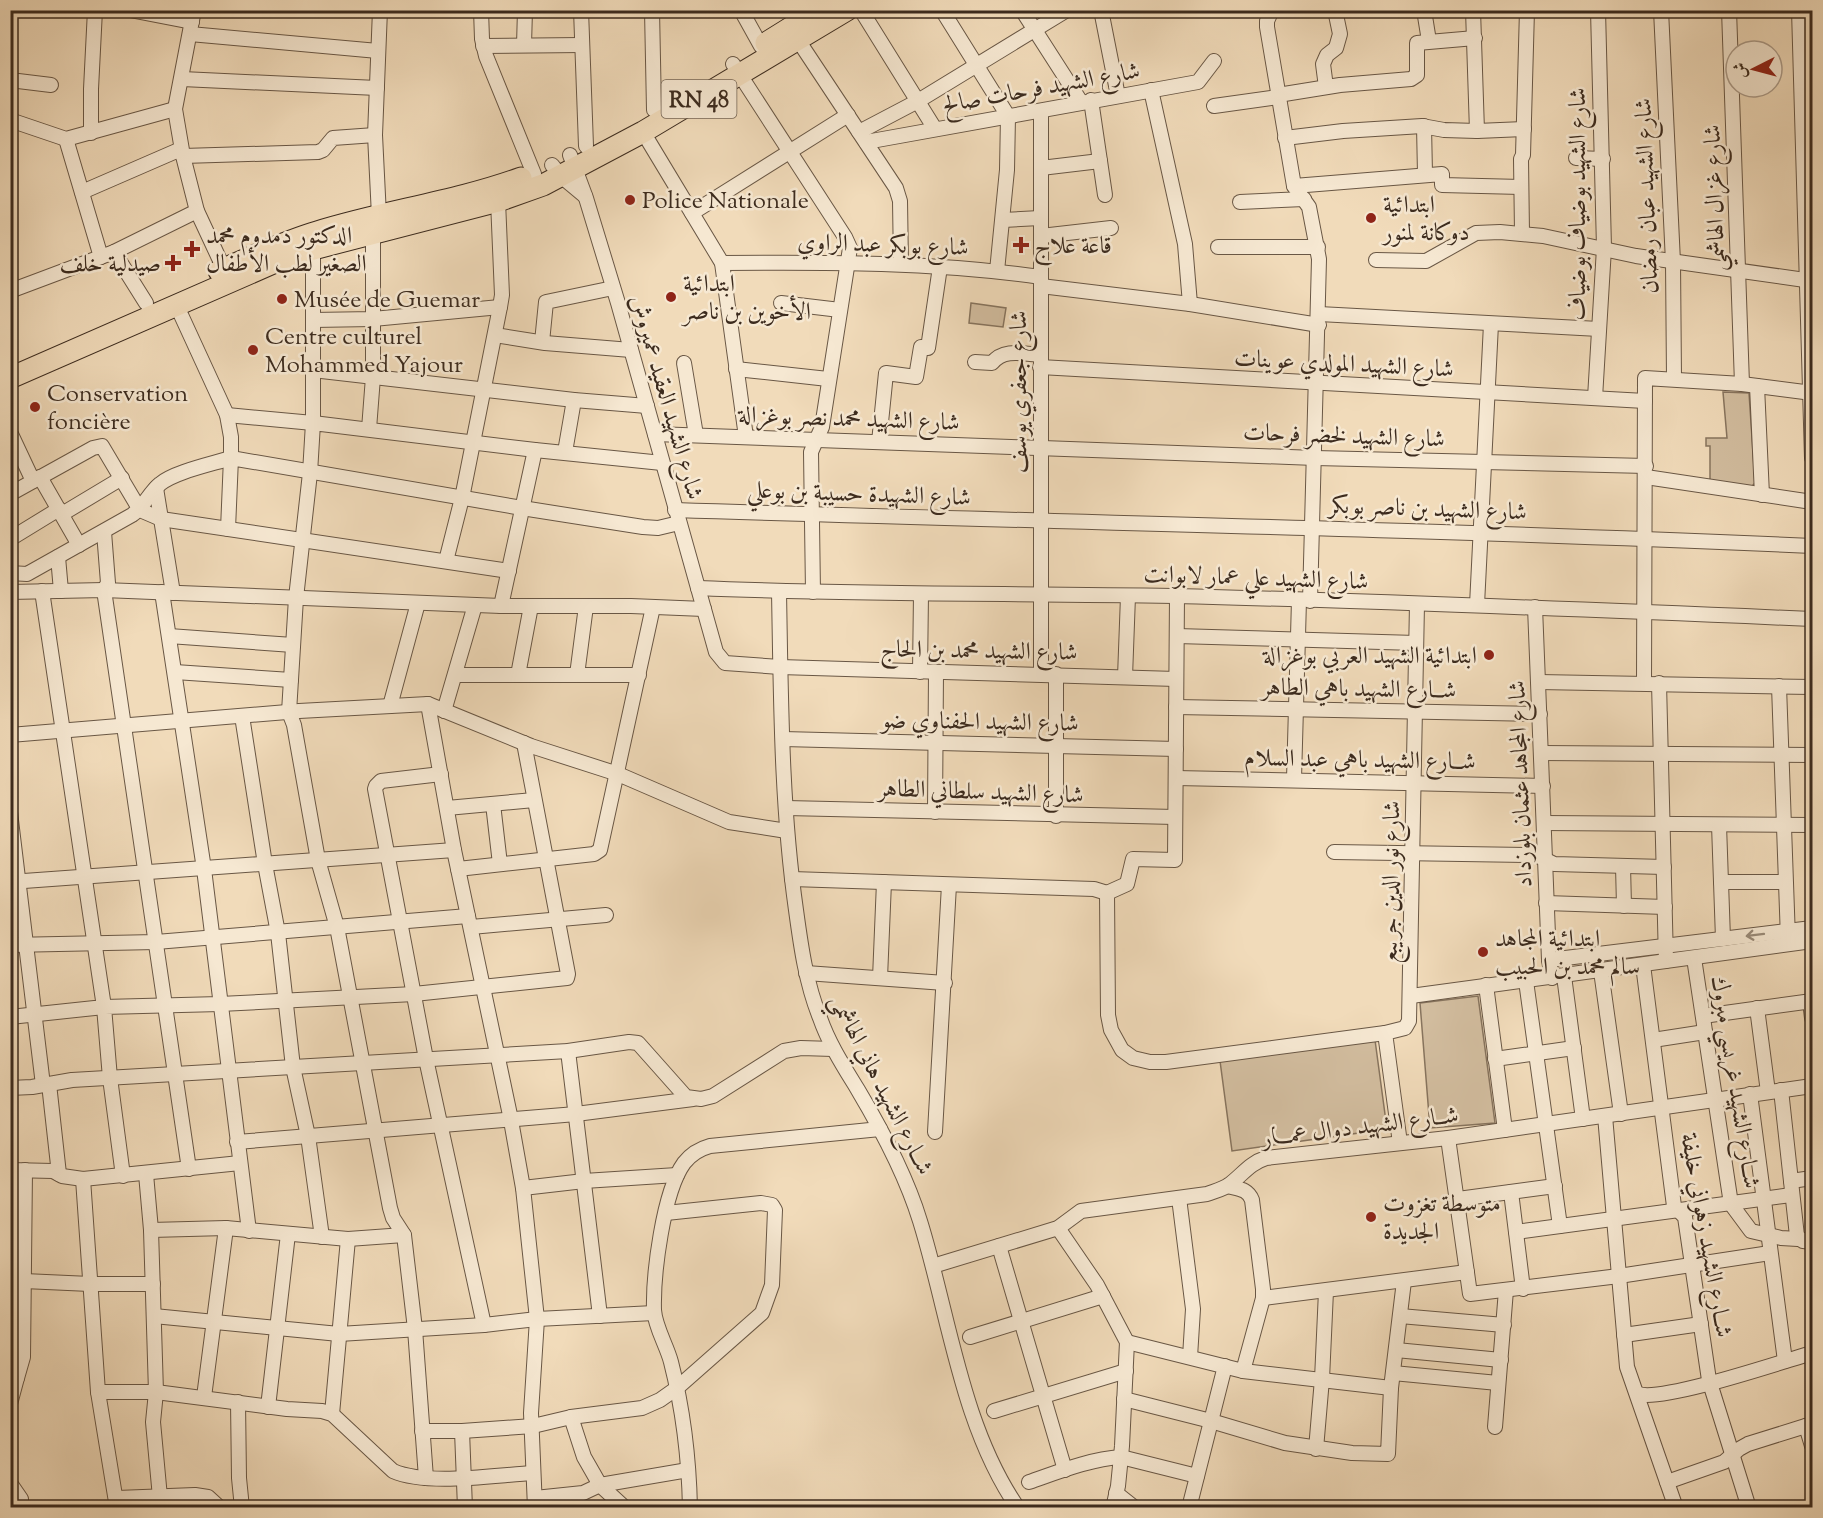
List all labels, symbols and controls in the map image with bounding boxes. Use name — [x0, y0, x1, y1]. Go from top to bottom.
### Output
north arrow — [1724, 39, 1784, 99]
street label: شارع الشهيد فرحات صالح — [940, 55, 1143, 124]
text: ش — [1729, 61, 1754, 79]
road number: RN 48 — [662, 80, 736, 118]
street label: شارع الشهيد بوضياف بوضياف — [1562, 88, 1597, 320]
street label: شارع الشهيد عبان رمضان — [1628, 97, 1669, 294]
street label: شارع غزال الهاشمي — [1696, 124, 1740, 272]
place label: Police Nationale — [642, 185, 809, 219]
place label: ابتدائية دوكانة لمنور — [1381, 189, 1469, 251]
marker: Police Nationale — [623, 193, 637, 207]
marker: ابتدائية دوكانة لمنور — [1364, 211, 1378, 225]
place label: الدكتور دمدوم محمد الصغير لطب الأطفال — [206, 220, 367, 282]
street label: شارع بوبكر عبد الراوي — [797, 226, 969, 267]
place label: قاعة علاج — [1034, 230, 1112, 266]
marker: قاعة علاج — [1012, 236, 1030, 254]
marker: الدكتور دمدوم محمد الصغير لطب الأطفال — [183, 240, 201, 258]
place label: صيدلية خلف — [59, 248, 161, 282]
marker: صيدلية خلف — [166, 256, 180, 270]
place label: ابتدائية الأخوين بن ناصر — [680, 268, 811, 330]
place label: Musée de Guemar — [294, 284, 480, 318]
marker: ابتدائية الأخوين بن ناصر — [664, 290, 678, 304]
street label: شارع الشهيد العقيد عميروش — [619, 291, 711, 504]
marker: Musée de Guemar — [275, 292, 289, 306]
street label: شارع جعفري يوسف — [1003, 311, 1038, 473]
place label: Centre culturel Mohammed Yajour — [265, 321, 463, 383]
street label: شارع الشهيد المولدي عوينات — [1233, 342, 1455, 389]
marker: Centre culturel Mohammed Yajour — [246, 343, 260, 357]
place label: Conservation foncière — [47, 378, 188, 440]
street label: شارع الشهيد محمد نصر بوغزالة — [737, 399, 960, 442]
marker: Conservation foncière — [28, 400, 42, 414]
street label: شارع الشهيد لخضر فرحات — [1242, 416, 1445, 459]
street label: شارع الشهيدة حسيبة بن بوعلي — [746, 474, 971, 520]
street label: شارع الشهيد بن ناصر بوبكر — [1325, 489, 1528, 531]
street label: شارع الشهيد علي عمار لابوانت — [1143, 558, 1369, 604]
street label: شارع الشهيد محمد بن الحاج — [880, 633, 1078, 673]
place label: ابتدائية الشهيد العربي بوغزالة — [1262, 640, 1477, 674]
marker: ابتدائية الشهيد العربي بوغزالة — [1482, 648, 1496, 662]
street label: شــارع الشهيد باهي الطاهر — [1258, 671, 1457, 710]
street label: شارع المجاهد عثمان بلوزداد — [1501, 680, 1544, 888]
street label: شارع الشهيد الحفناوي ضو — [879, 704, 1079, 743]
street label: شــارع الشهيد باهي عبد السلام — [1244, 742, 1476, 782]
street label: شارع الشهيد سلطاني الطاهر — [875, 772, 1084, 815]
street label: شارع نور الدين جريبع — [1374, 800, 1413, 964]
place label: ابتدائية المجاهد سالم محمد بن الحبيب — [1495, 923, 1640, 987]
one-way arrow — [1745, 930, 1765, 941]
marker: ابتدائية المجاهد سالم محمد بن الحبيب — [1476, 945, 1490, 959]
street label: شــارع الشهيد غريسي مبروك — [1697, 973, 1768, 1192]
street label: شــارع الشهيد هاني الهاشمي — [816, 988, 941, 1183]
street label: شــارع الشهيد دوال عمـــار — [1258, 1099, 1461, 1158]
street label: شــارع الشهيد زهواني خليفة — [1669, 1130, 1740, 1341]
place label: متوسطة تغزوت الجديدة — [1383, 1188, 1501, 1250]
marker: متوسطة تغزوت الجديدة — [1364, 1210, 1378, 1224]

